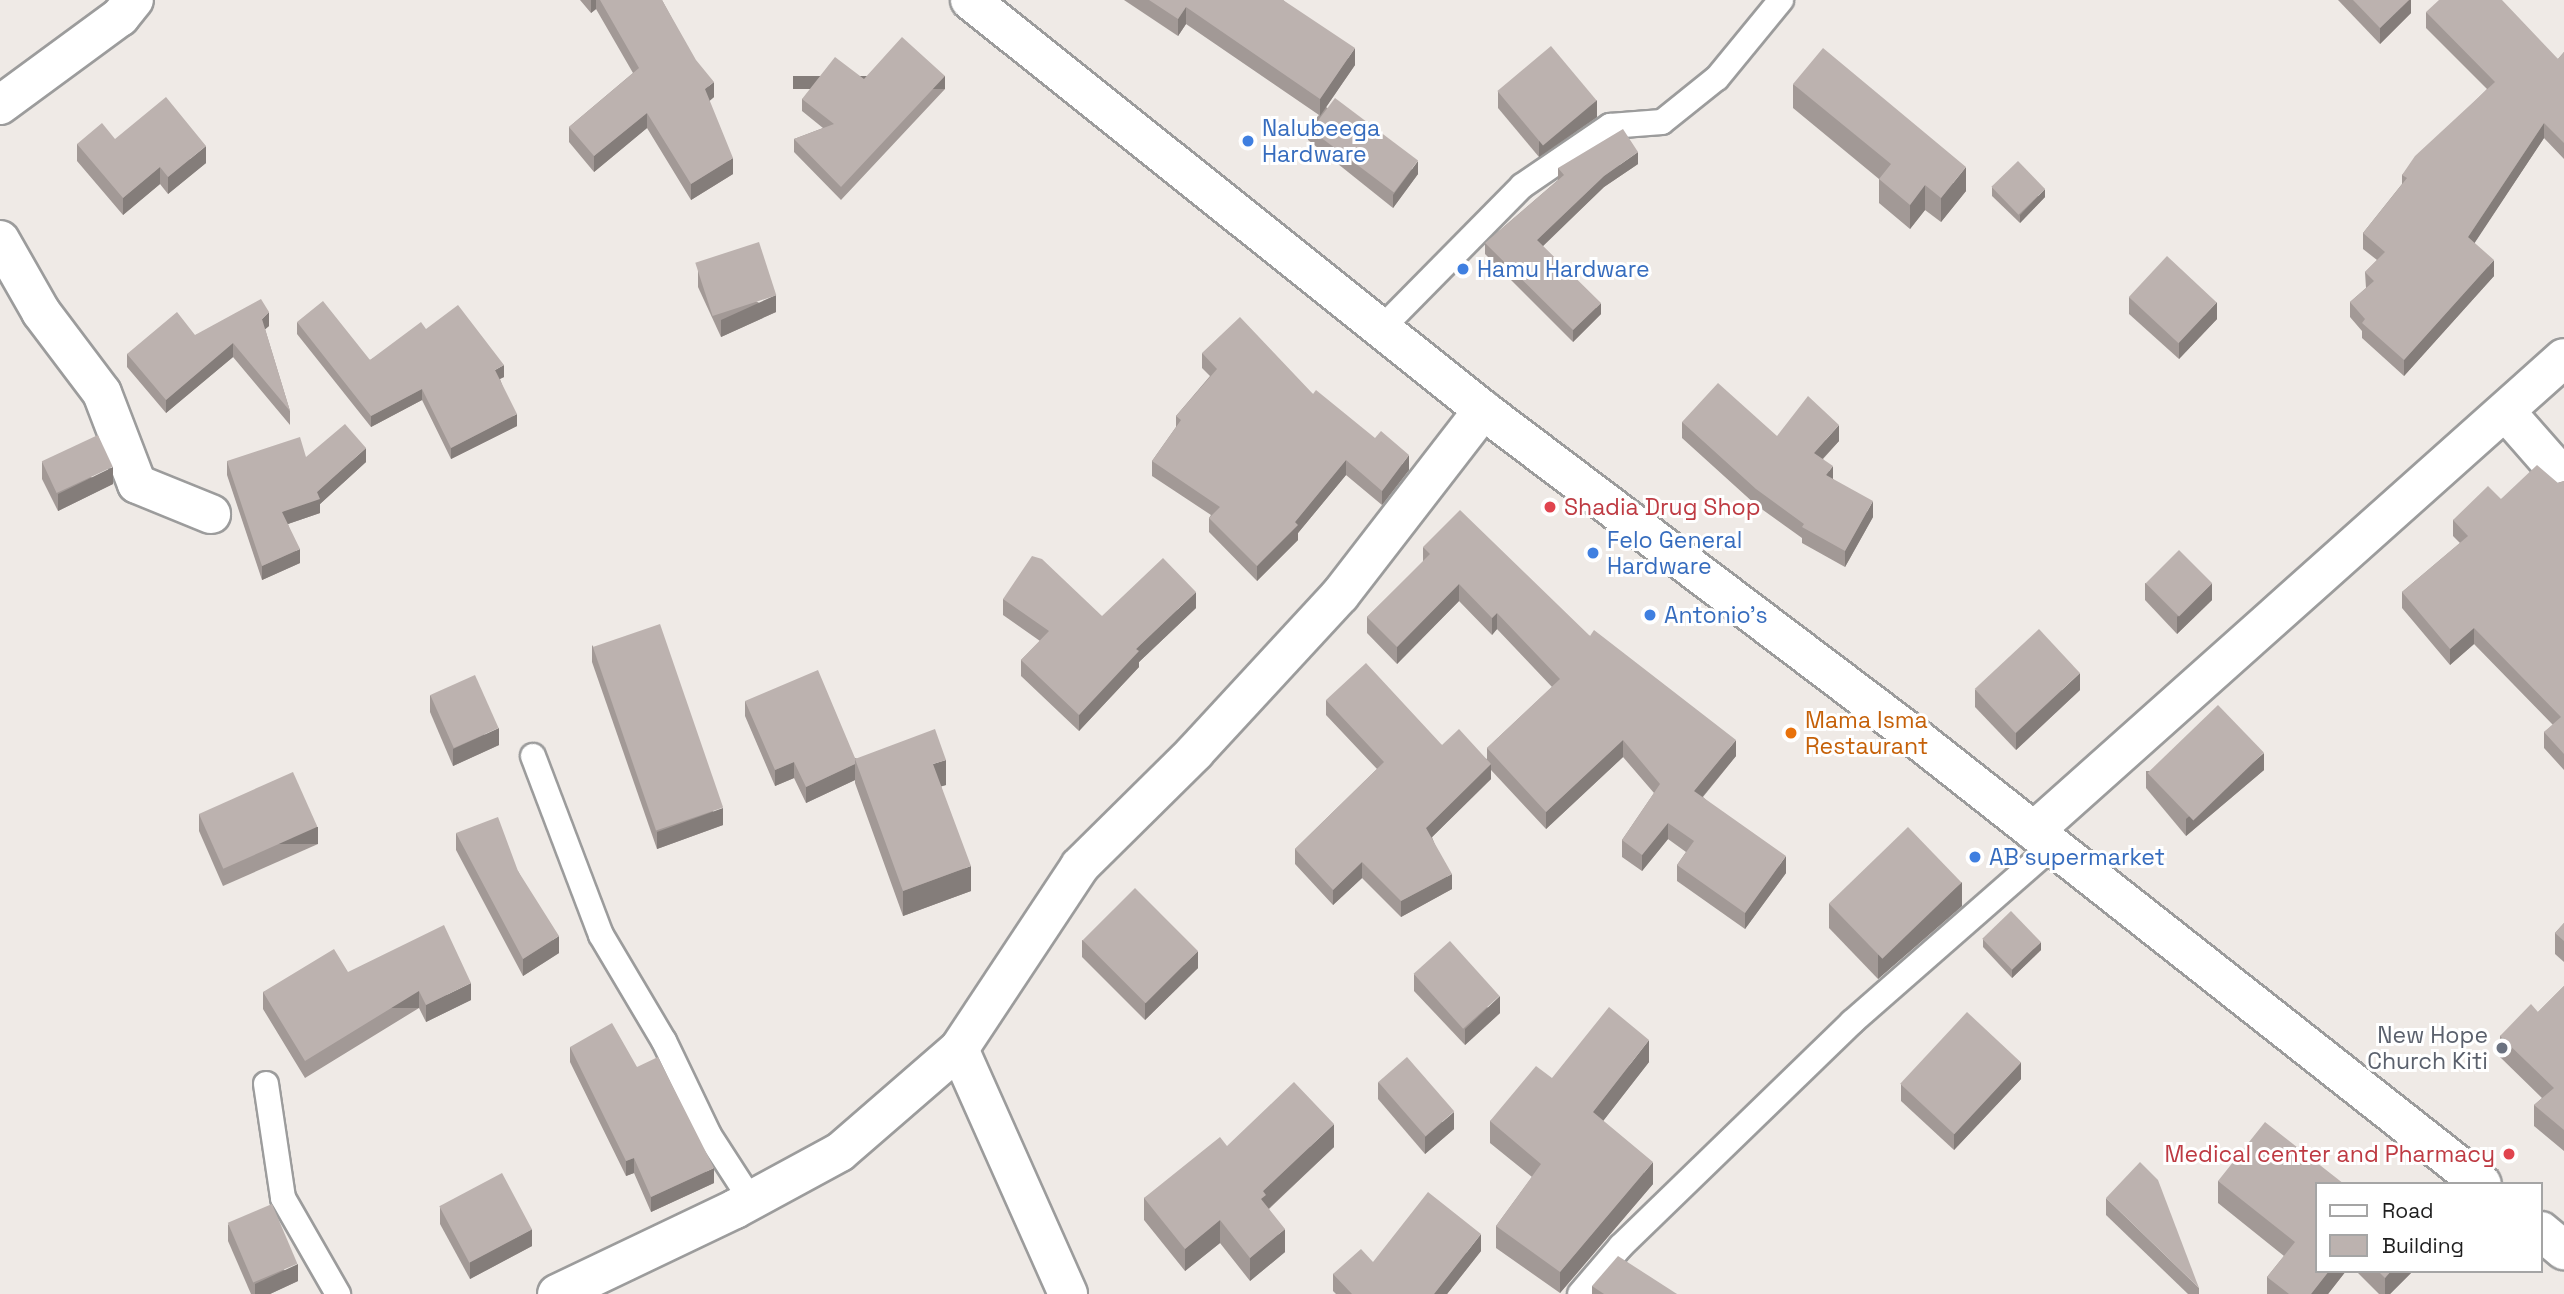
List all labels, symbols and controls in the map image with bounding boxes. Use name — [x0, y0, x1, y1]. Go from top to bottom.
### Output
place label: Nalubeega Hardware — [1262, 114, 1380, 168]
marker: Nalubeega Hardware — [1240, 133, 1256, 149]
place label: Hamu Hardware — [1477, 255, 1650, 283]
marker: Hamu Hardware — [1455, 261, 1471, 277]
place label: Shadia Drug Shop — [1564, 493, 1761, 521]
marker: Shadia Drug Shop — [1542, 499, 1558, 515]
place label: Felo General Hardware — [1607, 526, 1742, 580]
marker: Felo General Hardware — [1585, 545, 1601, 561]
place label: Antonio's — [1664, 601, 1768, 629]
marker: Antonio's — [1642, 607, 1658, 623]
place label: Mama Isma Restaurant — [1805, 706, 1928, 760]
marker: Mama Isma Restaurant — [1783, 725, 1799, 741]
place label: AB supermarket — [1989, 843, 2165, 871]
marker: AB supermarket — [1967, 849, 1983, 865]
place label: New Hope Church Kiti — [2367, 1021, 2488, 1075]
marker: New Hope Church Kiti — [2494, 1040, 2510, 1056]
place label: Medical center and Pharmacy — [2165, 1140, 2495, 1168]
marker: Medical center and Pharmacy — [2501, 1146, 2517, 1162]
legend — [2316, 1182, 2543, 1273]
text: Road — [2382, 1197, 2434, 1224]
text: Building — [2382, 1232, 2464, 1259]

